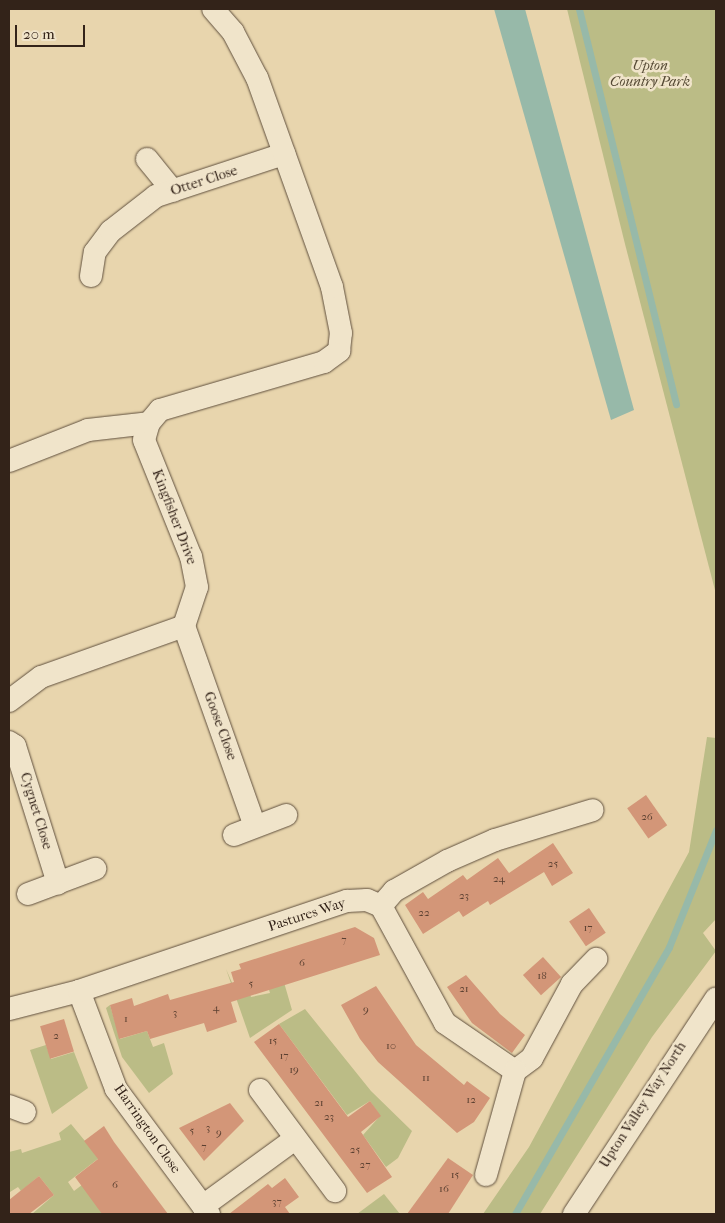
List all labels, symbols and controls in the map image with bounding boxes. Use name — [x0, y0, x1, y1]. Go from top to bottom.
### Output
scale bar — [18, 15, 88, 47]
text: 20 m — [23, 25, 55, 43]
park label: Upton Country Park — [610, 58, 690, 90]
street label: Otter Close — [168, 162, 240, 200]
street label: Kingfisher Drive — [148, 467, 200, 567]
street label: Goose Close — [200, 689, 240, 763]
street label: Cygnet Close — [16, 770, 56, 852]
house number: 26 — [641, 810, 653, 824]
house number: 25 — [548, 857, 558, 871]
house number: 24 — [493, 872, 505, 886]
house number: 23 — [459, 889, 469, 903]
street label: Pastures Way — [266, 895, 348, 935]
house number: 22 — [418, 906, 430, 920]
house number: 17 — [583, 921, 593, 935]
house number: 7 — [341, 933, 347, 947]
house number: 6 — [299, 956, 305, 970]
house number: 18 — [537, 969, 547, 983]
house number: 5 — [249, 977, 253, 991]
house number: 21 — [459, 982, 469, 996]
house number: 4 — [213, 1001, 219, 1015]
house number: 9 — [363, 1003, 369, 1017]
house number: 3 — [173, 1006, 177, 1020]
house number: 1 — [124, 1012, 128, 1026]
house number: 2 — [53, 1029, 59, 1043]
house number: 15 — [269, 1034, 277, 1048]
house number: 10 — [386, 1039, 396, 1053]
street label: Upton Valley Way North — [596, 1039, 690, 1171]
house number: 17 — [279, 1049, 289, 1063]
house number: 19 — [289, 1063, 299, 1077]
house number: 11 — [422, 1071, 430, 1085]
street label: Harrington Close — [110, 1081, 184, 1177]
house number: 12 — [466, 1093, 476, 1107]
house number: 21 — [314, 1096, 324, 1110]
house number: 23 — [324, 1110, 334, 1124]
house number: 3 — [206, 1121, 210, 1135]
house number: 5 — [190, 1124, 194, 1138]
house number: 9 — [216, 1126, 222, 1140]
house number: 7 — [201, 1140, 207, 1154]
house number: 25 — [350, 1143, 360, 1157]
house number: 27 — [360, 1158, 370, 1172]
house number: 15 — [451, 1168, 459, 1182]
house number: 6 — [112, 1178, 118, 1192]
house number: 16 — [439, 1182, 449, 1196]
house number: 37 — [272, 1195, 282, 1209]

